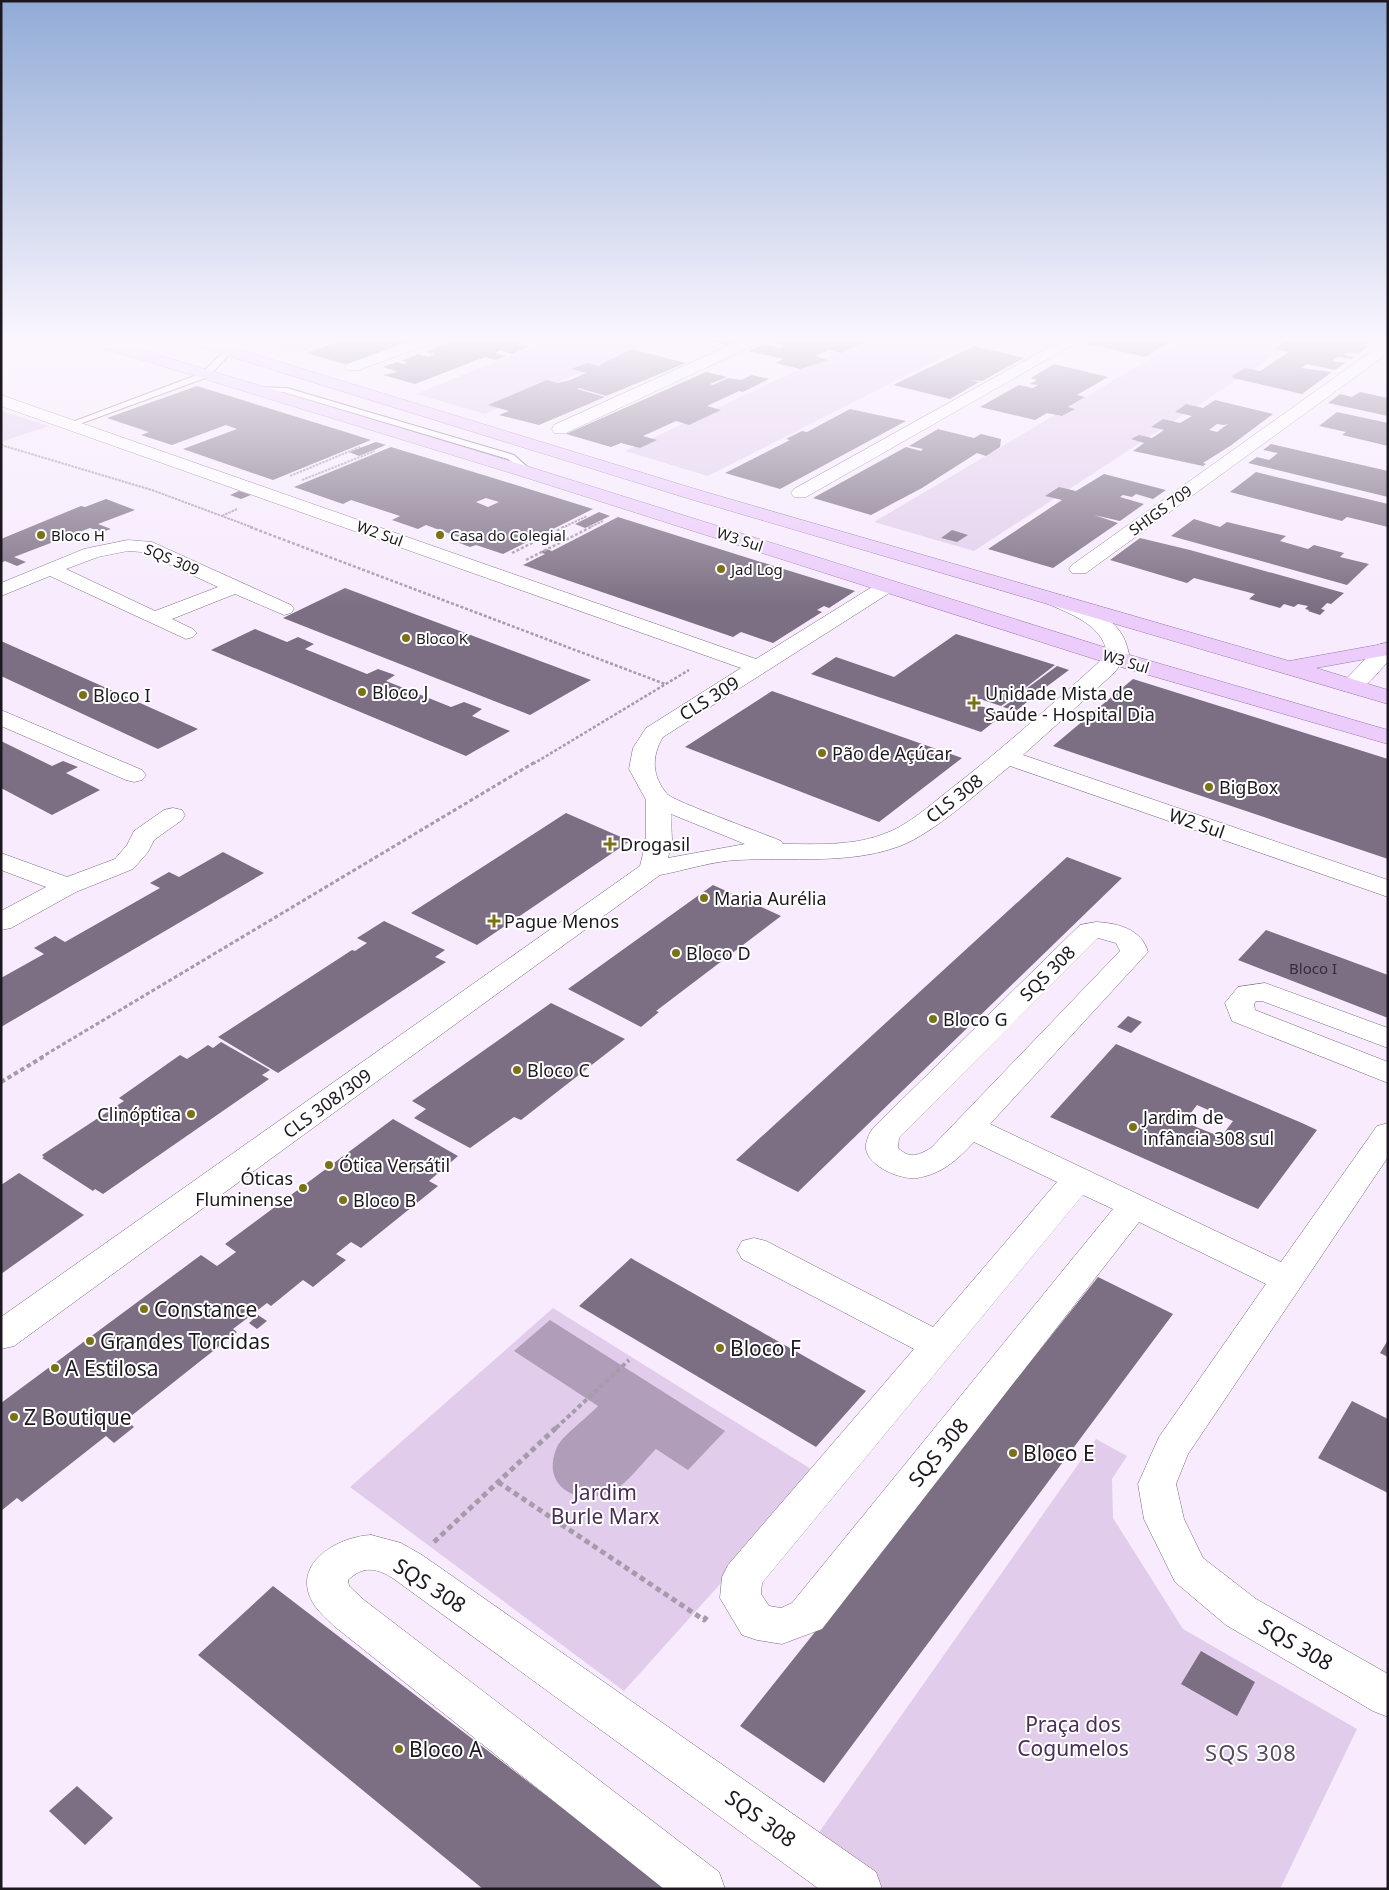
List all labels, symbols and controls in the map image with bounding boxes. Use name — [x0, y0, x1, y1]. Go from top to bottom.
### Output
street label: SHIGS 709 — [1124, 480, 1196, 540]
street label: W2 Sul — [354, 515, 406, 551]
street label: W3 Sul — [714, 522, 766, 556]
place label: Bloco H — [51, 525, 105, 545]
place label: Casa do Colegial — [450, 525, 566, 545]
marker: Bloco H — [35, 529, 47, 541]
marker: Casa do Colegial — [434, 529, 446, 541]
street label: SQS 309 — [141, 538, 203, 580]
place label: Jad Log — [729, 559, 783, 579]
marker: Jad Log — [715, 563, 727, 575]
place label: Bloco K — [416, 628, 469, 648]
marker: Bloco K — [400, 632, 412, 644]
street label: W3 Sul — [1100, 644, 1152, 678]
street label: CLS 309 — [675, 670, 743, 726]
place label: Bloco J — [372, 680, 428, 704]
place label: Unidade Mista de Saúde - Hospital Dia — [985, 681, 1155, 726]
place label: Bloco I — [93, 683, 151, 707]
marker: Bloco J — [356, 686, 368, 698]
marker: Bloco I — [77, 689, 89, 701]
marker: Unidade Mista de Saúde - Hospital Dia — [967, 696, 981, 710]
place label: Pão de Açúcar — [832, 741, 952, 765]
marker: Pão de Açúcar — [816, 747, 828, 759]
street label: CLS 308 — [921, 768, 987, 828]
place label: BigBox — [1219, 775, 1279, 799]
marker: BigBox — [1203, 781, 1215, 793]
street label: W2 Sul — [1166, 802, 1228, 844]
place label: Drogasil — [620, 832, 690, 856]
marker: Drogasil — [604, 838, 616, 850]
place label: Maria Aurélia — [714, 886, 827, 910]
marker: Maria Aurélia — [698, 892, 710, 904]
place label: Pague Menos — [504, 909, 619, 933]
marker: Pague Menos — [488, 915, 500, 927]
street label: SQS 308 — [1014, 940, 1080, 1006]
place label: Bloco D — [686, 941, 751, 965]
marker: Bloco D — [670, 947, 682, 959]
house number: Bloco I — [1289, 958, 1337, 978]
place label: Bloco G — [943, 1007, 1008, 1031]
marker: Bloco G — [927, 1013, 939, 1025]
place label: Bloco C — [527, 1058, 590, 1082]
street label: CLS 308/309 — [278, 1063, 376, 1143]
marker: Bloco C — [511, 1064, 523, 1076]
place label: Clinóptica — [97, 1102, 181, 1126]
place label: Jardim de infância 308 sul — [1141, 1105, 1274, 1150]
marker: Clinóptica — [185, 1108, 197, 1120]
marker: Jardim de infância 308 sul — [1127, 1121, 1139, 1133]
place label: Ótica Versátil — [339, 1153, 450, 1177]
marker: Ótica Versátil — [323, 1159, 335, 1171]
place label: Óticas Fluminense — [195, 1166, 293, 1211]
marker: Óticas Fluminense — [297, 1182, 309, 1194]
place label: Bloco B — [353, 1188, 416, 1212]
marker: Bloco B — [337, 1194, 349, 1206]
place label: Constance — [154, 1295, 257, 1323]
marker: Constance — [138, 1303, 150, 1315]
place label: Grandes Torcidas — [100, 1327, 270, 1355]
place label: Bloco F — [730, 1334, 801, 1362]
marker: Grandes Torcidas — [84, 1335, 96, 1347]
marker: Bloco F — [714, 1342, 726, 1354]
place label: A Estilosa — [65, 1354, 159, 1382]
marker: A Estilosa — [49, 1362, 61, 1374]
place label: Z Boutique — [24, 1403, 132, 1431]
marker: Z Boutique — [8, 1411, 20, 1423]
street label: SQS 308 — [902, 1412, 974, 1492]
place label: Bloco E — [1023, 1439, 1095, 1467]
marker: Bloco E — [1007, 1447, 1019, 1459]
park label: Jardim Burle Marx — [551, 1478, 659, 1530]
street label: SQS 308 — [388, 1551, 472, 1619]
street label: SQS 308 — [1254, 1612, 1338, 1676]
park label: Praça dos Cogumelos — [1017, 1710, 1129, 1762]
place label: Bloco A — [409, 1735, 483, 1763]
district label: SQS 308 — [1205, 1737, 1297, 1767]
marker: Bloco A — [393, 1743, 405, 1755]
street label: SQS 308 — [720, 1783, 802, 1853]

